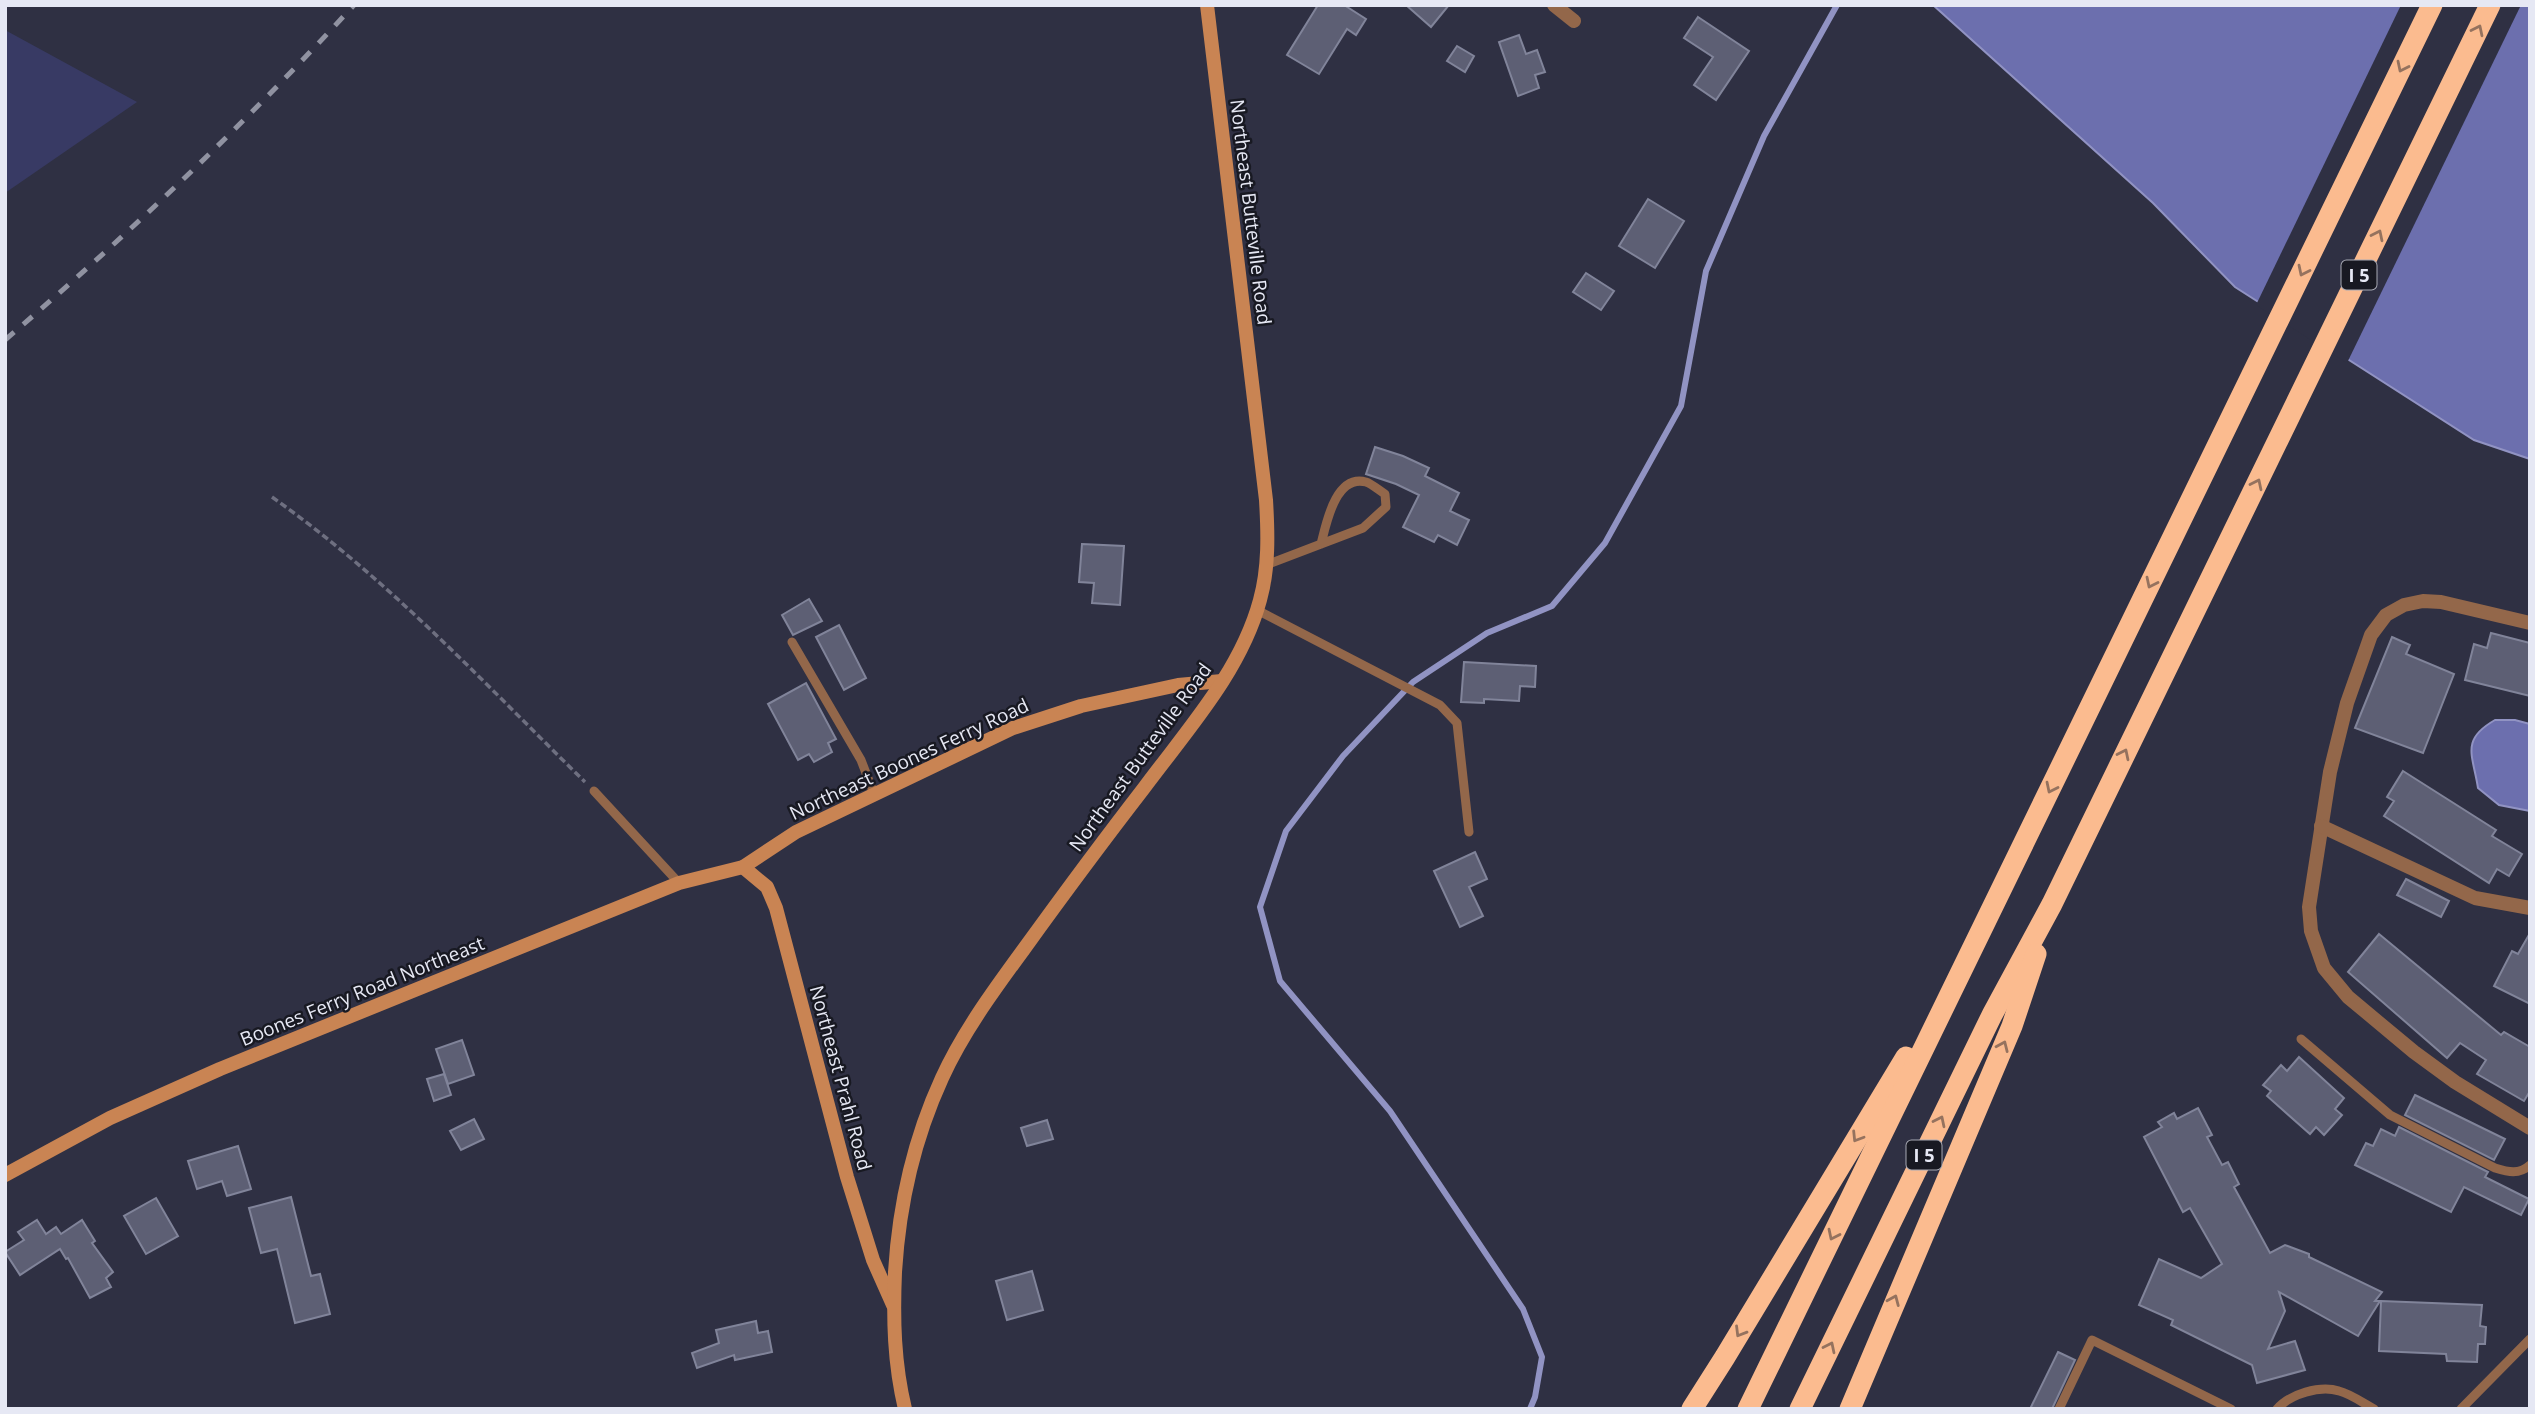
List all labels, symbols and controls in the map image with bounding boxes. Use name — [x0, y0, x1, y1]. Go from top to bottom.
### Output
one-way arrow — [2470, 25, 2484, 37]
one-way arrow — [2396, 60, 2410, 72]
street label: Northeast Butteville Road — [1224, 98, 1278, 326]
one-way arrow — [2370, 230, 2384, 242]
road number: I 5 — [2342, 260, 2376, 290]
one-way arrow — [2297, 264, 2311, 276]
one-way arrow — [2249, 479, 2263, 491]
one-way arrow — [2145, 576, 2159, 588]
street label: Northeast Butteville Road — [1063, 658, 1217, 856]
street label: Northeast Boones Ferry Road — [785, 692, 1033, 826]
one-way arrow — [2116, 749, 2130, 761]
one-way arrow — [2045, 781, 2059, 793]
street label: Boones Ferry Road Northeast — [236, 930, 488, 1052]
street label: Northeast Prahl Road — [804, 983, 878, 1173]
one-way arrow — [1995, 1041, 2009, 1053]
one-way arrow — [1932, 1116, 1946, 1128]
one-way arrow — [1852, 1129, 1865, 1142]
road number: I 5 — [1906, 1140, 1941, 1170]
one-way arrow — [1828, 1228, 1842, 1241]
one-way arrow — [1886, 1295, 1900, 1307]
one-way arrow — [1735, 1325, 1748, 1338]
one-way arrow — [1822, 1342, 1836, 1354]

